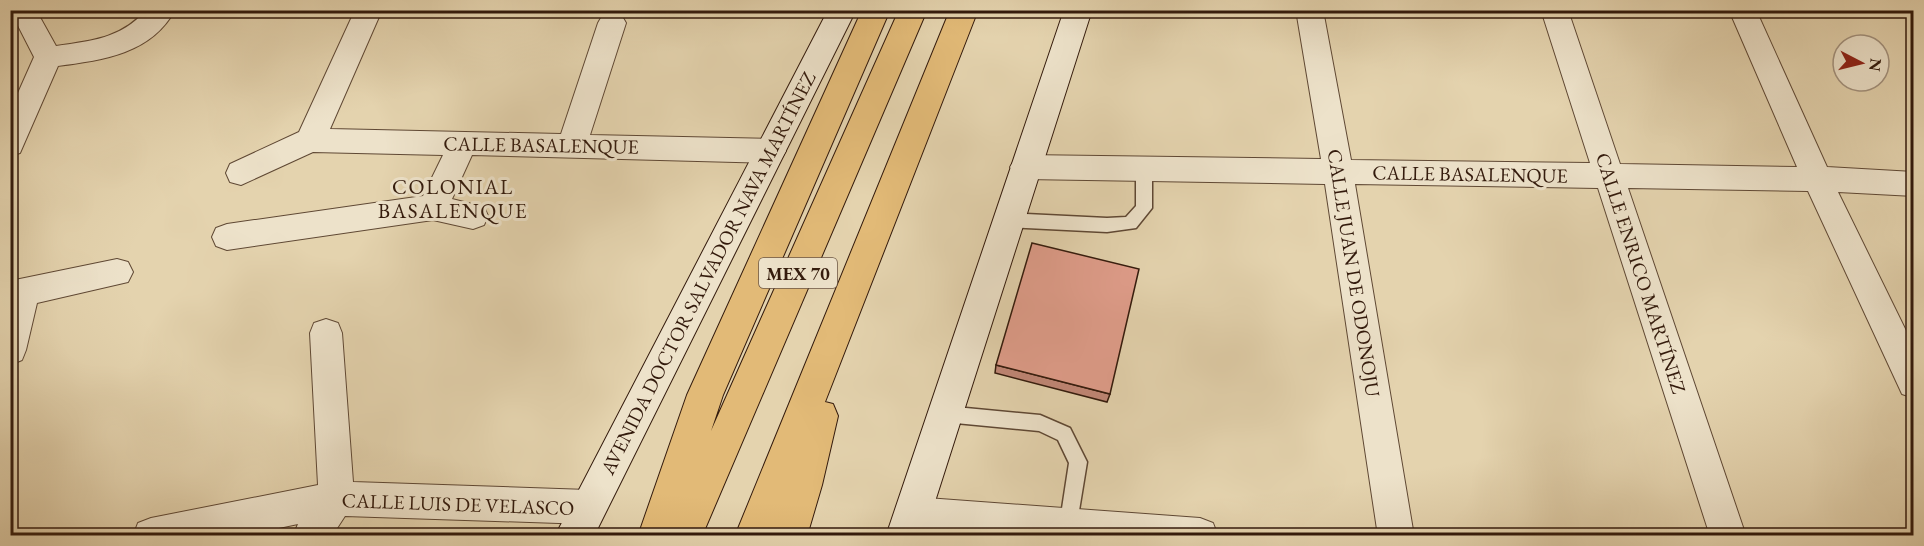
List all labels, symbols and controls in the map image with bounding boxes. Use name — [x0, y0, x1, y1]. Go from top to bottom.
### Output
north arrow — [1831, 33, 1891, 93]
text: N — [1864, 57, 1887, 73]
street label: AVENIDA DOCTOR SALVADOR NAVA MARTÍNEZ — [594, 67, 821, 480]
street label: CALLE BASALENQUE — [443, 130, 639, 160]
street label: CALLE JUAN DE ODONOJU — [1322, 147, 1386, 399]
street label: CALLE ENRICO MARTÍNEZ — [1590, 149, 1692, 397]
street label: CALLE BASALENQUE — [1372, 159, 1568, 189]
district label: COLONIAL BASALENQUE — [378, 173, 528, 225]
road number: MEX 70 — [759, 258, 837, 288]
street label: CALLE LUIS DE VELASCO — [341, 487, 575, 521]

